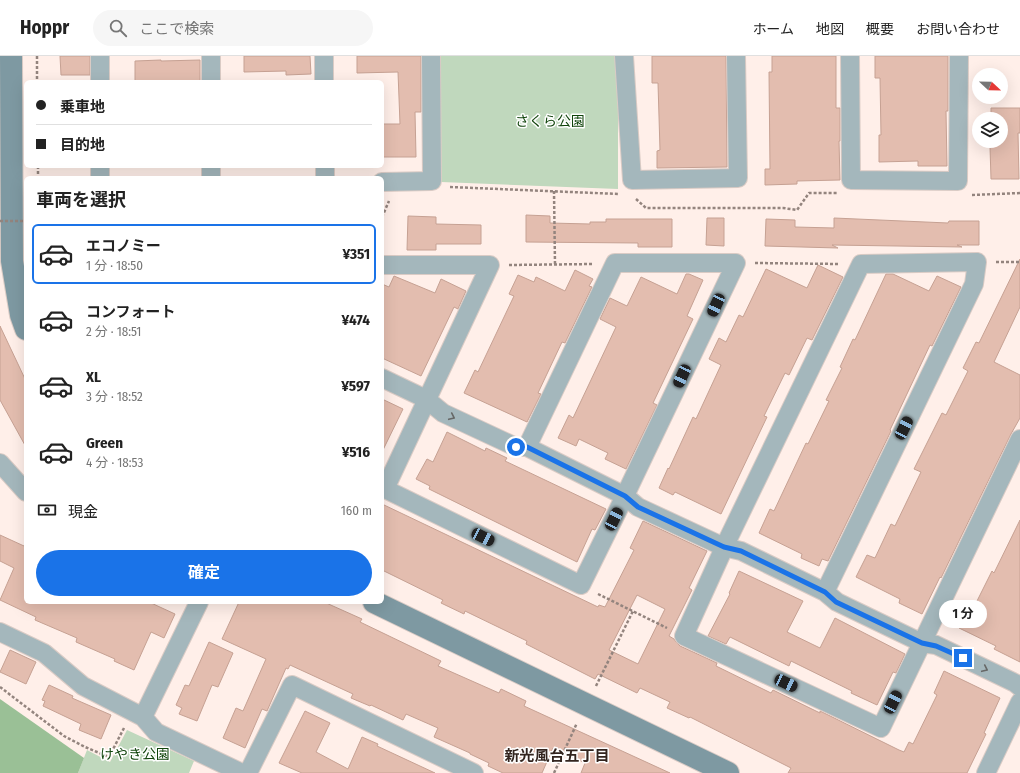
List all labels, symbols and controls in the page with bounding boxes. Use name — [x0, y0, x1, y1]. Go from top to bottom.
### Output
search box — [93, 10, 373, 46]
text: Hoppr — [20, 16, 69, 39]
icon: search — [107, 17, 129, 39]
text: ここで検索 — [139, 20, 214, 38]
text: ホーム — [752, 21, 794, 38]
text: 地図 — [816, 21, 844, 38]
text: 概要 — [866, 21, 894, 38]
text: お問い合わせ — [916, 21, 1000, 38]
north arrow — [972, 68, 1008, 104]
map controls — [972, 68, 1008, 148]
text: 乗車地 — [60, 98, 105, 116]
button: layers — [972, 112, 1008, 148]
park label: さくら公園 — [515, 113, 585, 130]
text: 目的地 — [60, 136, 105, 154]
text: 車両を選択 — [36, 189, 126, 211]
icon: car — [38, 236, 74, 272]
text: エコノミー — [86, 237, 161, 255]
text: ¥351 — [342, 245, 370, 263]
text: 1 分 · 18:50 — [86, 258, 143, 273]
car — [705, 292, 727, 318]
icon: car — [38, 302, 74, 338]
text: コンフォート — [86, 303, 176, 321]
text: ¥474 — [342, 311, 370, 329]
text: 2 分 · 18:51 — [86, 324, 141, 339]
car — [671, 363, 693, 389]
icon: car — [38, 368, 74, 404]
text: XL — [86, 368, 101, 386]
text: ¥597 — [341, 377, 370, 395]
text: 3 分 · 18:52 — [86, 389, 143, 404]
one-way arrow — [448, 412, 456, 420]
car — [893, 415, 915, 441]
icon: car — [38, 434, 74, 470]
text: Green — [86, 434, 123, 452]
route start — [507, 438, 525, 456]
text: ¥516 — [342, 443, 370, 461]
text: 4 分 · 18:53 — [86, 455, 143, 470]
icon: cash — [36, 499, 58, 521]
text: 現金 — [68, 503, 98, 521]
text: 160 m — [341, 503, 372, 518]
car — [603, 506, 625, 532]
car — [470, 526, 496, 548]
button: 確定 — [36, 550, 372, 596]
callout: 1 分 — [939, 600, 987, 628]
text: 1 分 — [952, 606, 974, 621]
route end — [954, 649, 972, 667]
one-way arrow — [981, 664, 988, 672]
car — [773, 672, 799, 694]
car — [882, 689, 904, 715]
park label: けやき公園 — [100, 746, 170, 763]
district label: 新光風台五丁目 — [504, 747, 610, 765]

